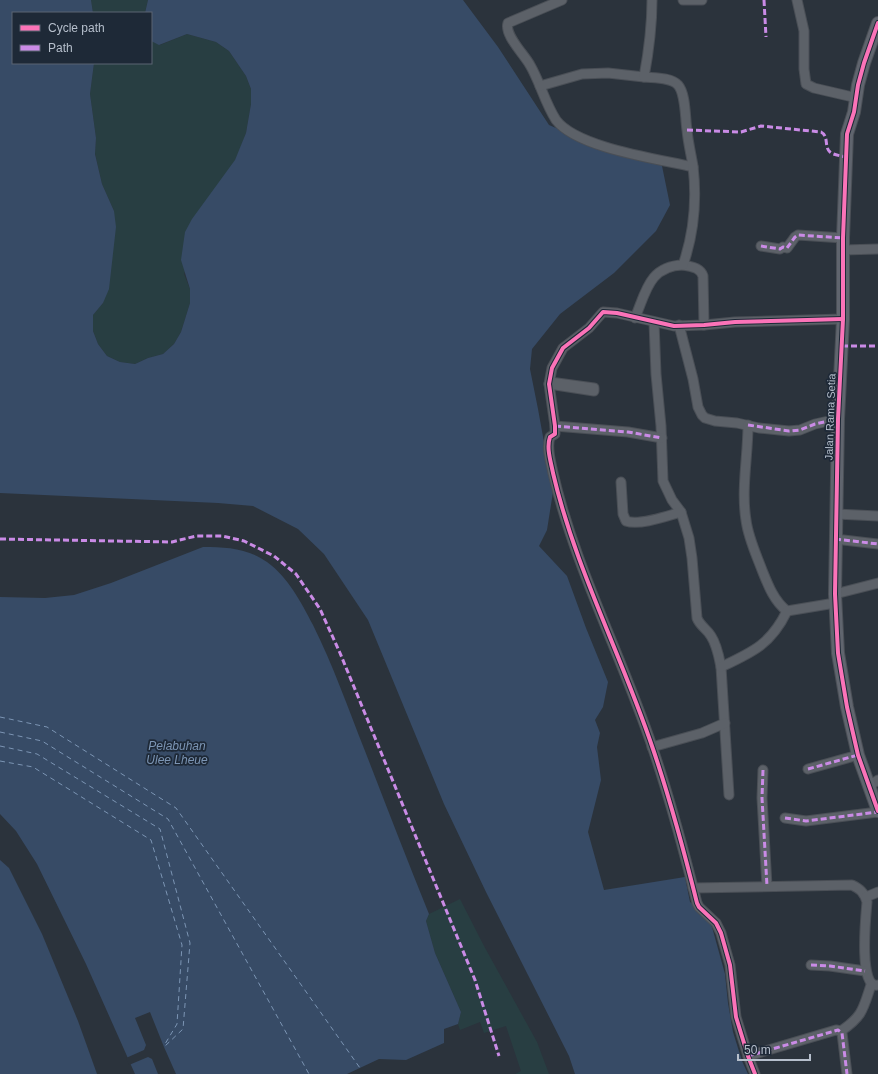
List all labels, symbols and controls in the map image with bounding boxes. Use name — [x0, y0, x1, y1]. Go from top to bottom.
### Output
legend — [12, 12, 152, 64]
text: Cycle path — [48, 21, 105, 35]
text: Path — [48, 41, 73, 55]
street label: Jalan Rama Setia — [822, 373, 838, 461]
water label: Pelabuhan Ulee Lheue — [146, 739, 208, 767]
scale bar — [738, 1036, 810, 1062]
text: 50 m — [744, 1043, 771, 1057]

